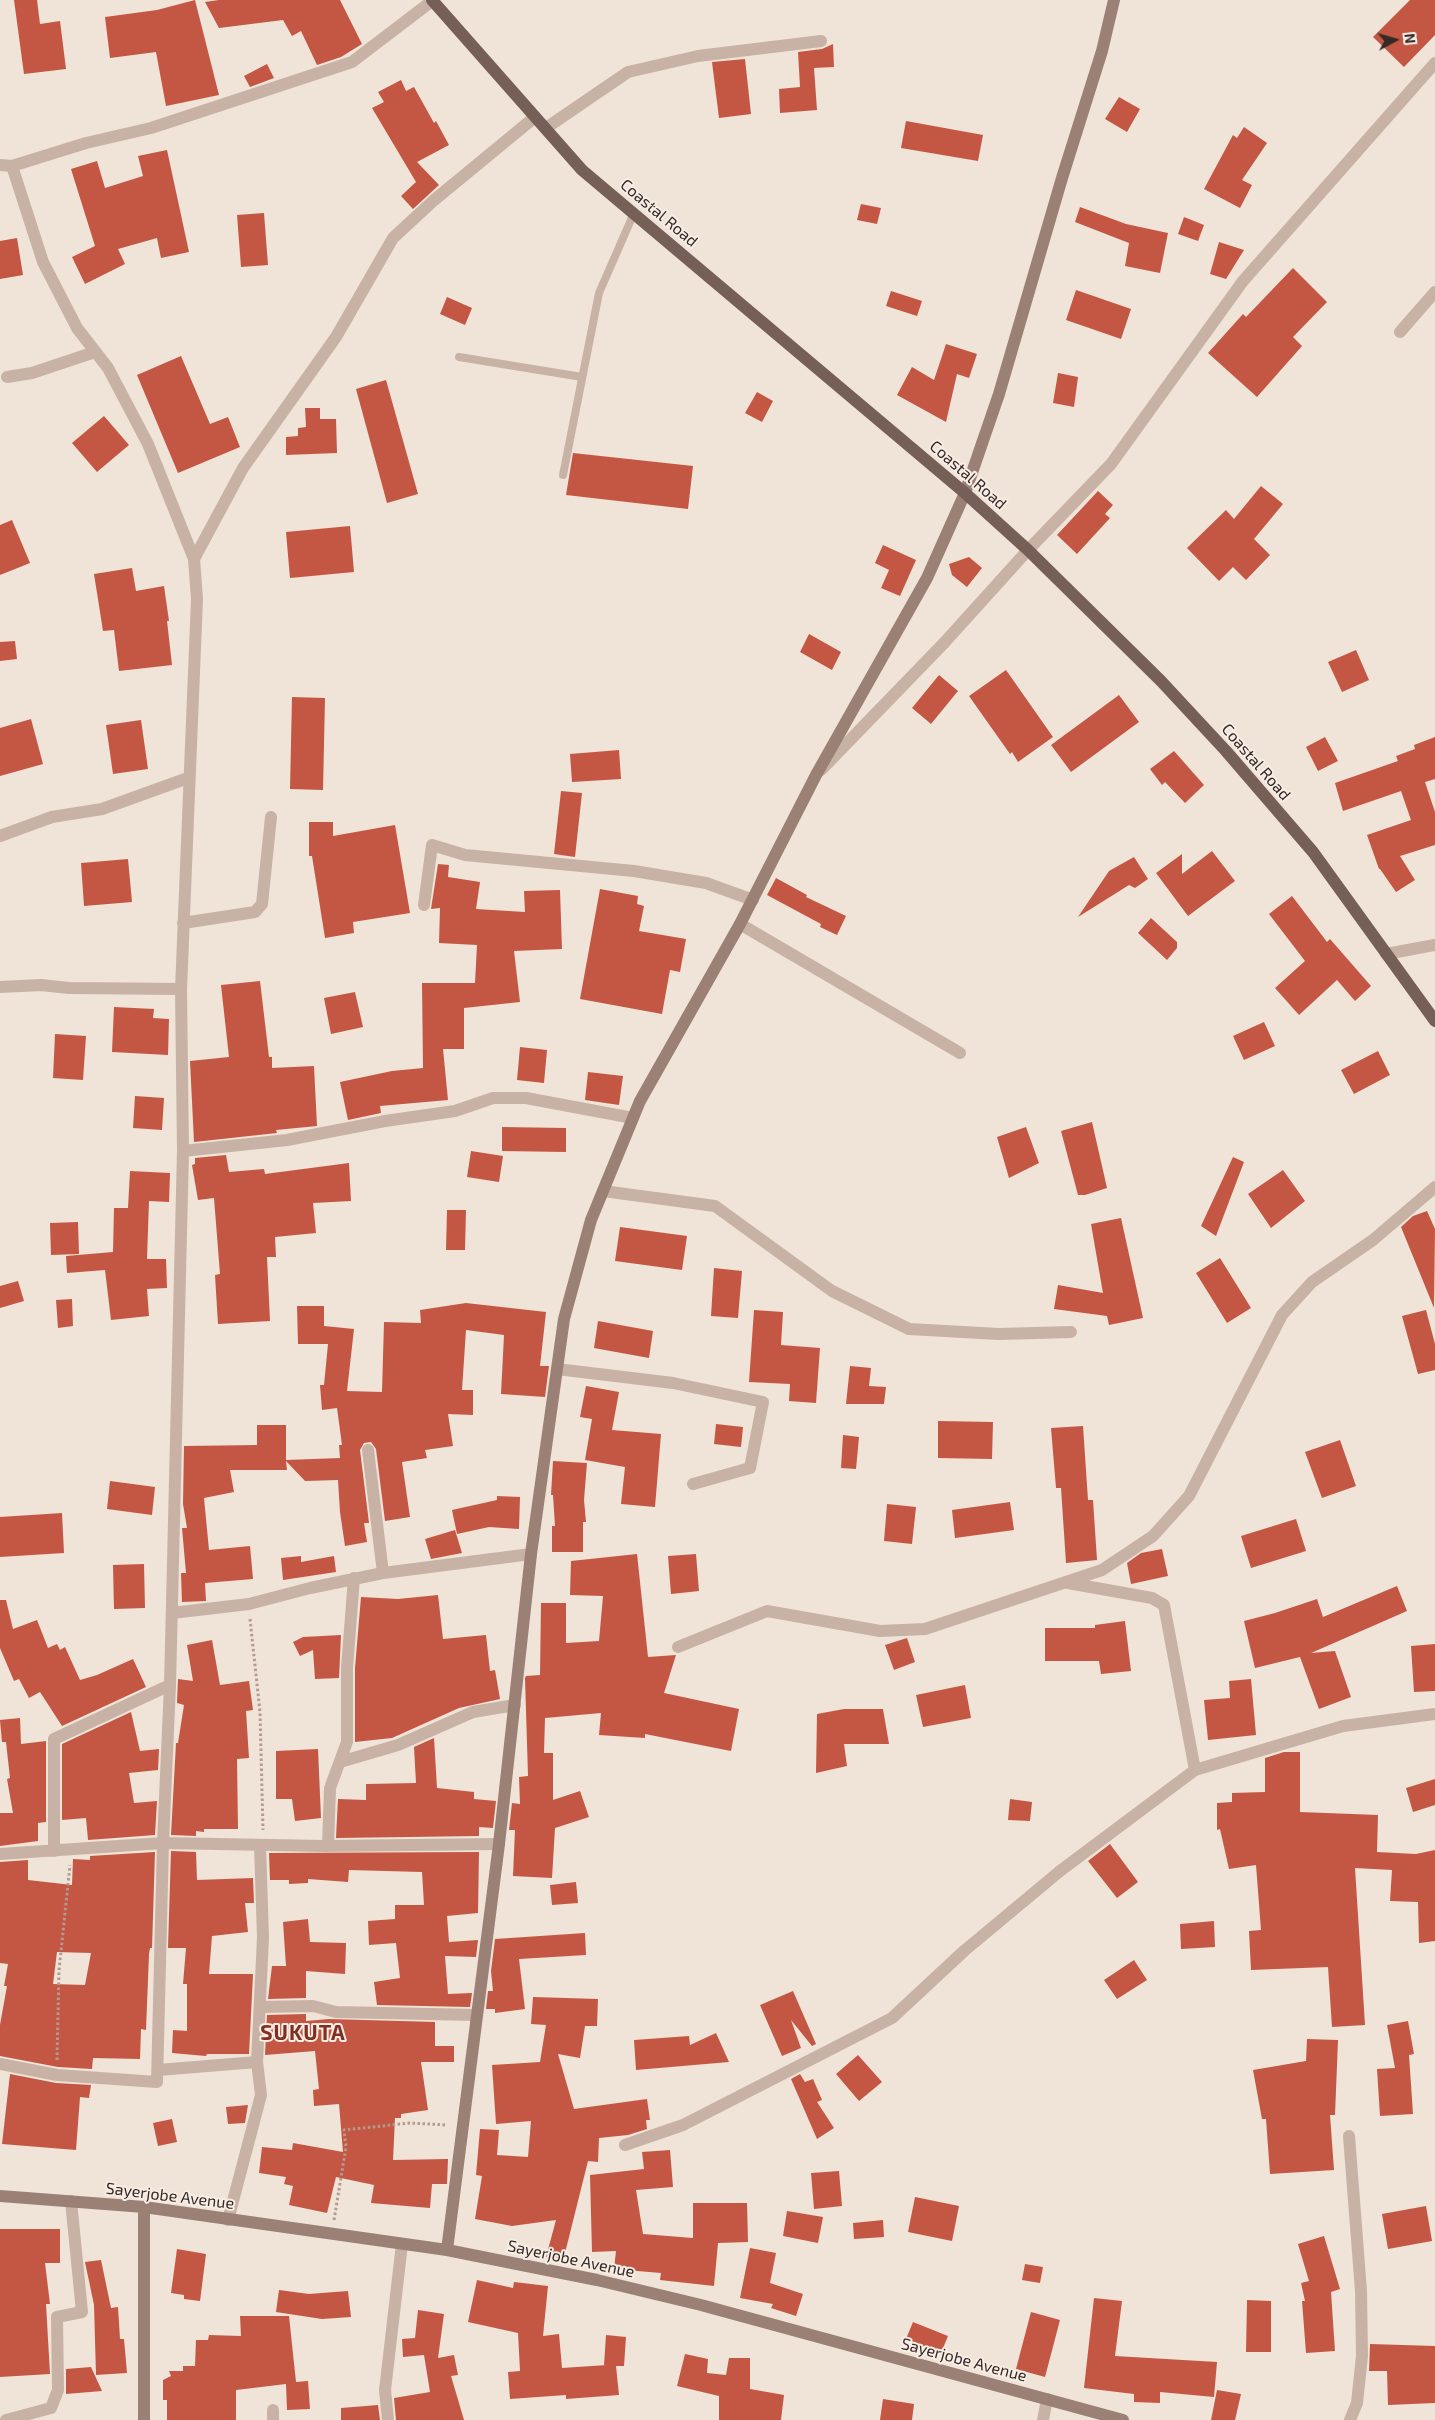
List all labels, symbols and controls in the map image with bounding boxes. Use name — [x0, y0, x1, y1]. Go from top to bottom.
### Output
north arrow — [1370, 15, 1420, 65]
text: N — [1401, 32, 1419, 44]
street label: Coastal Road — [616, 175, 702, 251]
street label: Coastal Road — [926, 437, 1010, 513]
street label: Coastal Road — [1218, 720, 1294, 804]
district label: SUKUTA — [259, 2020, 347, 2046]
street label: Sayerjobe Avenue — [105, 2179, 235, 2213]
street label: Sayerjobe Avenue — [506, 2236, 636, 2282]
street label: Sayerjobe Avenue — [899, 2334, 1029, 2386]

